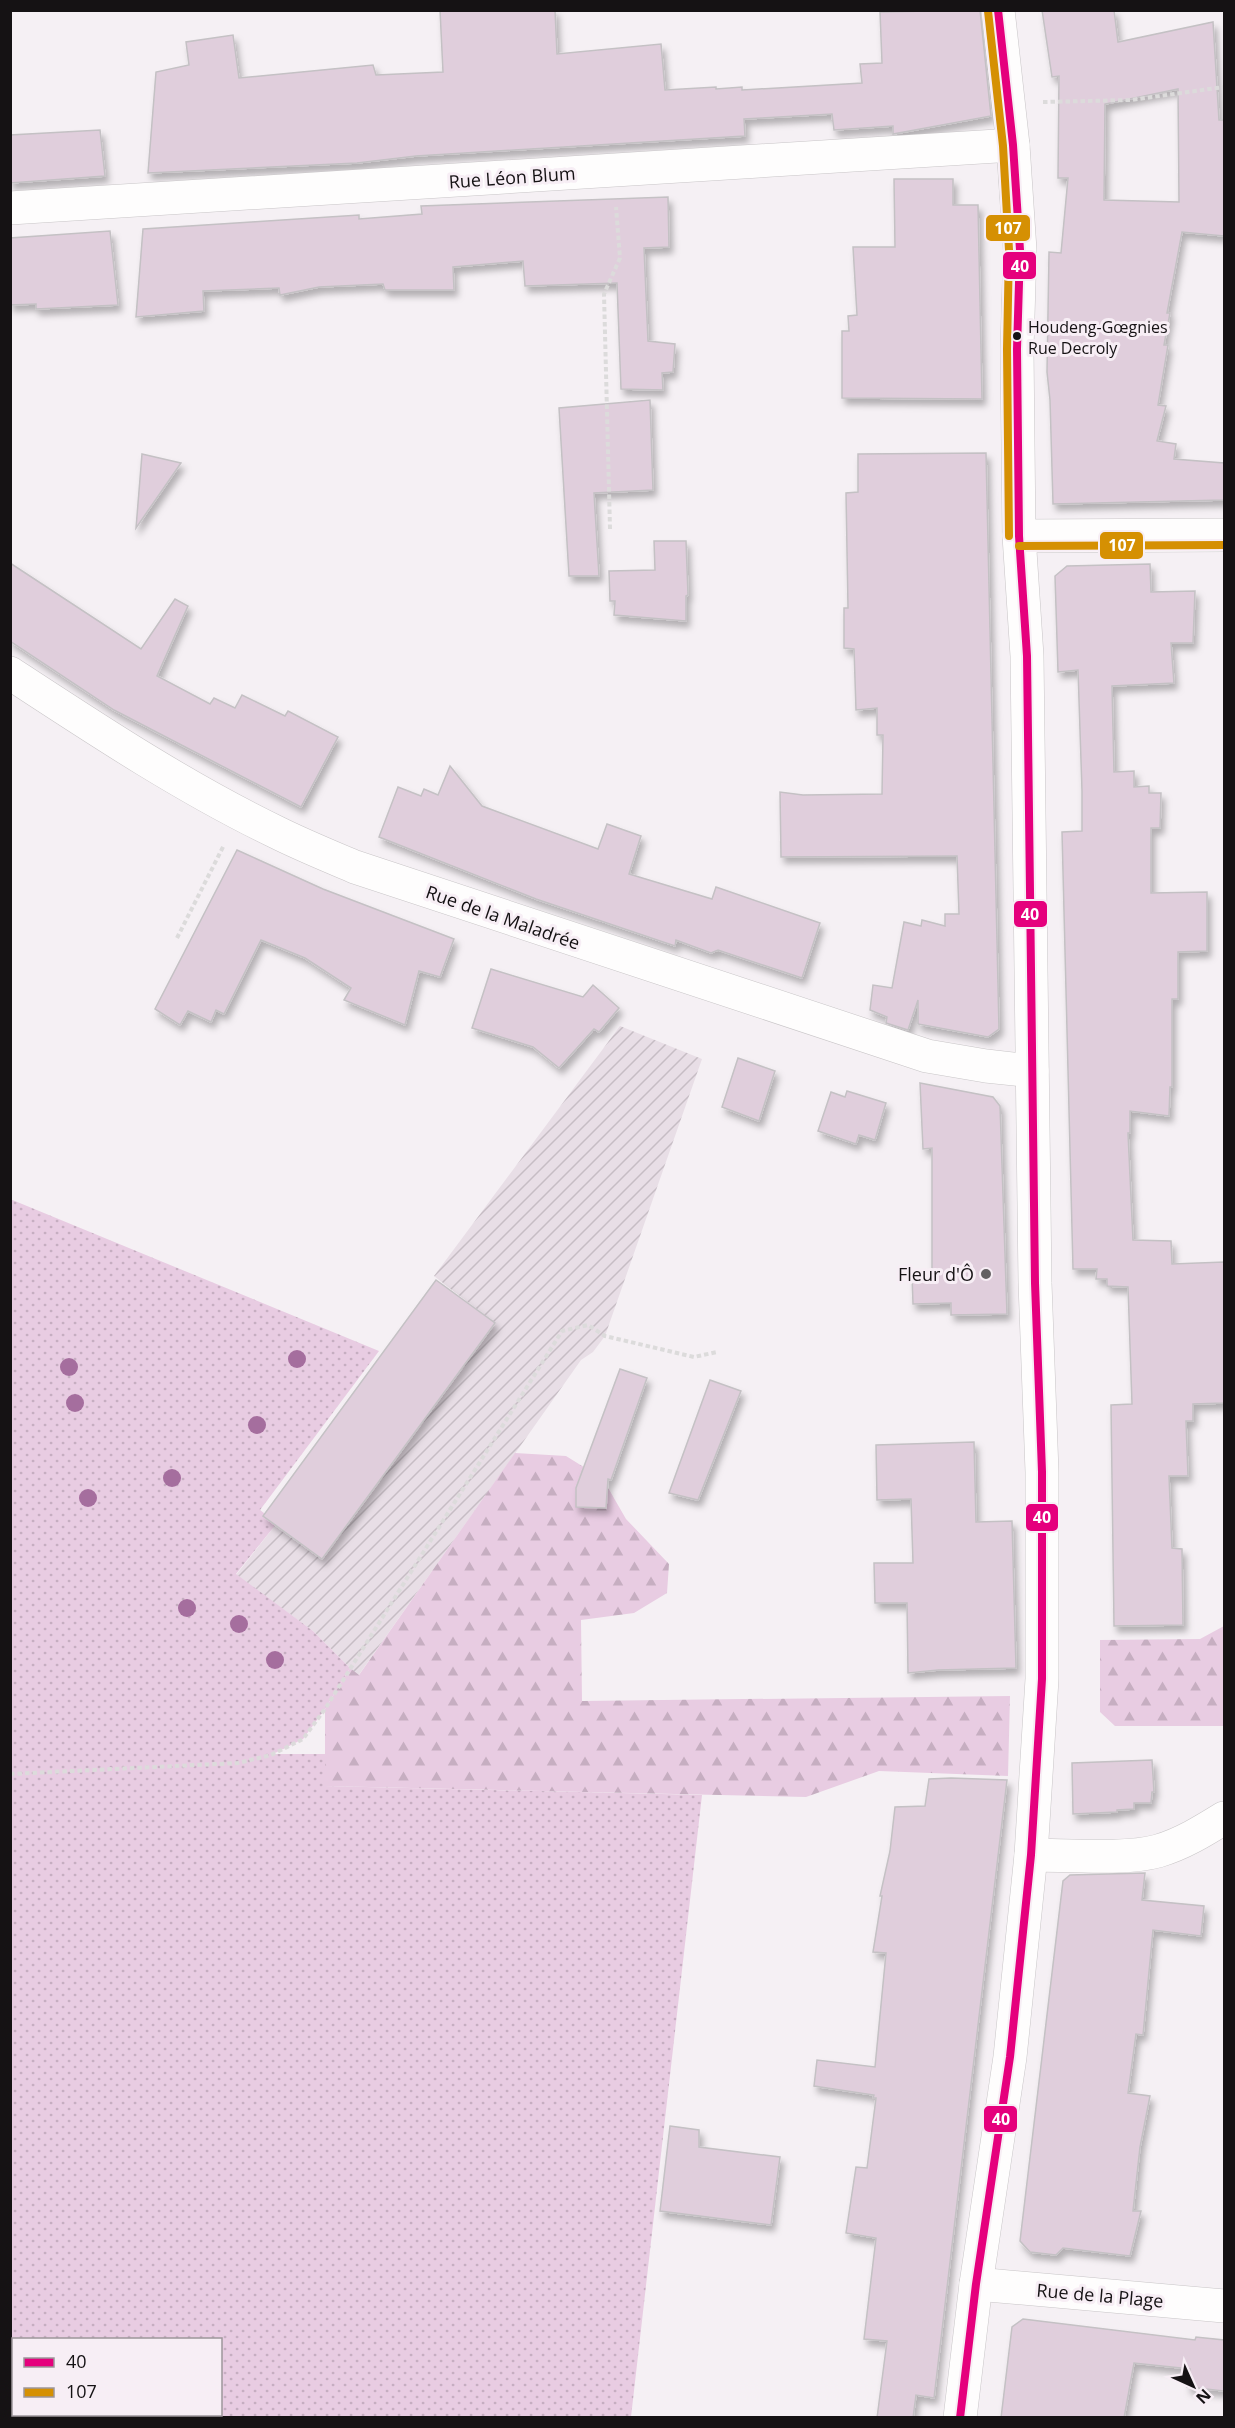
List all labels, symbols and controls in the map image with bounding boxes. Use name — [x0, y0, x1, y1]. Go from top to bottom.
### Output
street label: Rue Léon Blum — [448, 161, 576, 193]
line badge: 107 — [985, 214, 1031, 242]
text: 107 — [994, 217, 1022, 239]
line badge: 40 — [1002, 251, 1037, 280]
text: 40 — [1011, 255, 1029, 277]
place label: Houdeng-Gœgnies Rue Decroly — [1028, 316, 1168, 359]
marker: Houdeng-Gœgnies Rue Decroly — [1011, 330, 1023, 342]
line badge: 107 — [1099, 531, 1144, 560]
text: 107 — [1108, 534, 1136, 556]
street label: Rue de la Maladrée — [423, 879, 583, 955]
line badge: 40 — [1013, 900, 1048, 928]
text: 40 — [1021, 903, 1039, 925]
place label: Fleur d'Ô — [898, 1262, 974, 1286]
marker: Fleur d'Ô — [979, 1267, 993, 1281]
line badge: 40 — [1025, 1503, 1059, 1532]
text: 40 — [1033, 1506, 1051, 1528]
line badge: 40 — [983, 2105, 1018, 2133]
text: 40 — [992, 2108, 1010, 2130]
street label: Rue de la Plage — [1036, 2278, 1164, 2312]
legend — [12, 2338, 222, 2416]
text: 40 — [66, 2349, 87, 2373]
north arrow — [1163, 2356, 1223, 2416]
text: 107 — [66, 2379, 97, 2403]
text: N — [1191, 2384, 1216, 2409]

